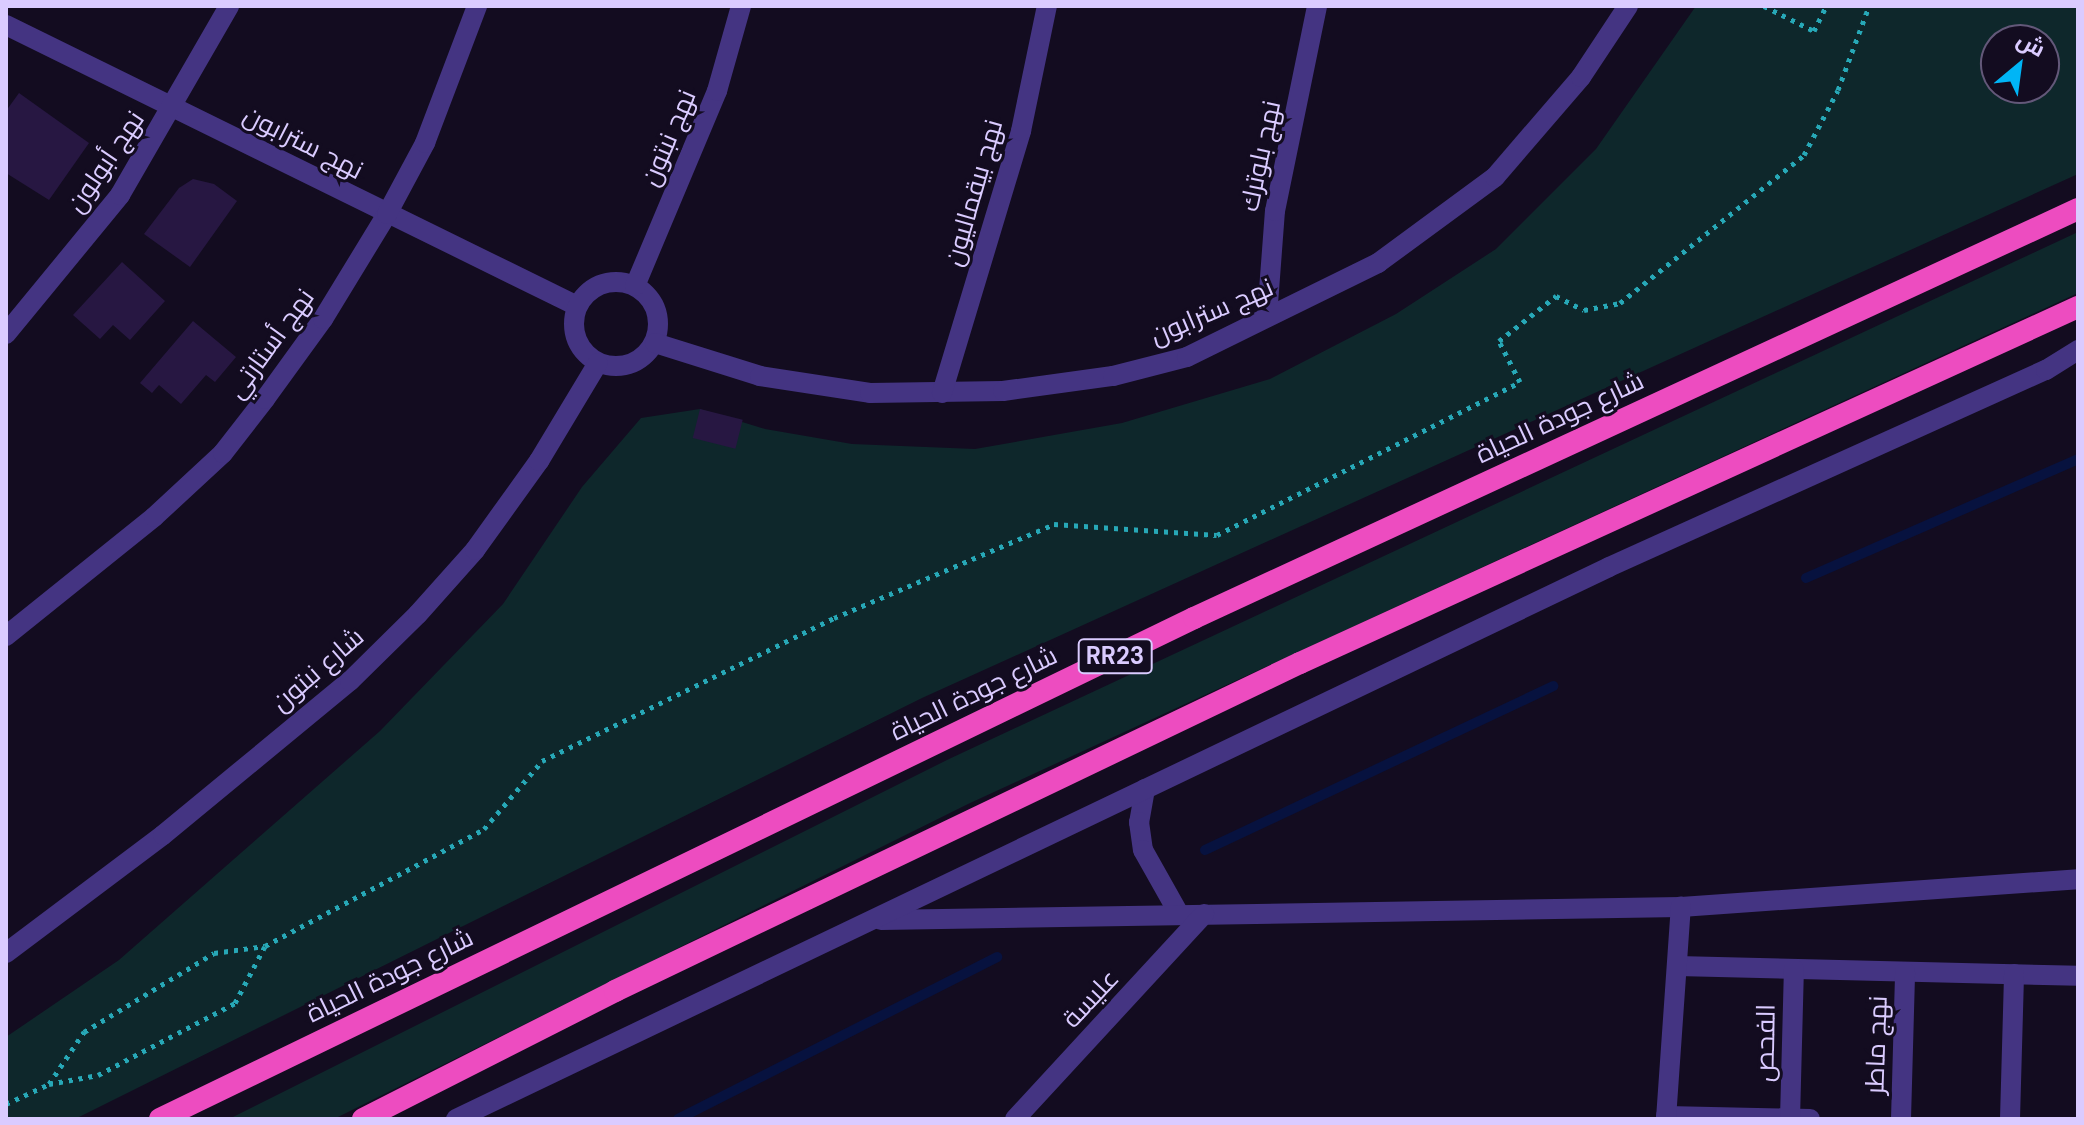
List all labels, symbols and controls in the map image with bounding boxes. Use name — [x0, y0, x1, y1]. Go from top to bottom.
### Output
north arrow — [1980, 24, 2060, 104]
text: ش — [2012, 25, 2050, 64]
street label: نهج نبتون — [635, 85, 703, 191]
street label: نهج بلوترك — [1234, 98, 1288, 214]
street label: نهج سترابون — [238, 99, 368, 187]
street label: نهج أبولون — [61, 105, 151, 219]
street label: نهج بيقماليون — [938, 116, 1010, 270]
street label: نهج سترابون — [1146, 272, 1278, 352]
street label: نهج أستارتي — [221, 283, 321, 405]
street label: شارع جودة الحياة — [1471, 365, 1649, 471]
street label: شارع نبتون — [266, 622, 370, 718]
road number: RR23 — [1077, 636, 1153, 676]
street label: شارع جودة الحياة — [885, 640, 1063, 748]
street label: شارع جودة الحياة — [301, 922, 479, 1030]
street label: عليسة — [1056, 963, 1126, 1035]
street label: نهج ماطر — [1860, 995, 1894, 1095]
street label: الفحص — [1750, 1004, 1782, 1082]

